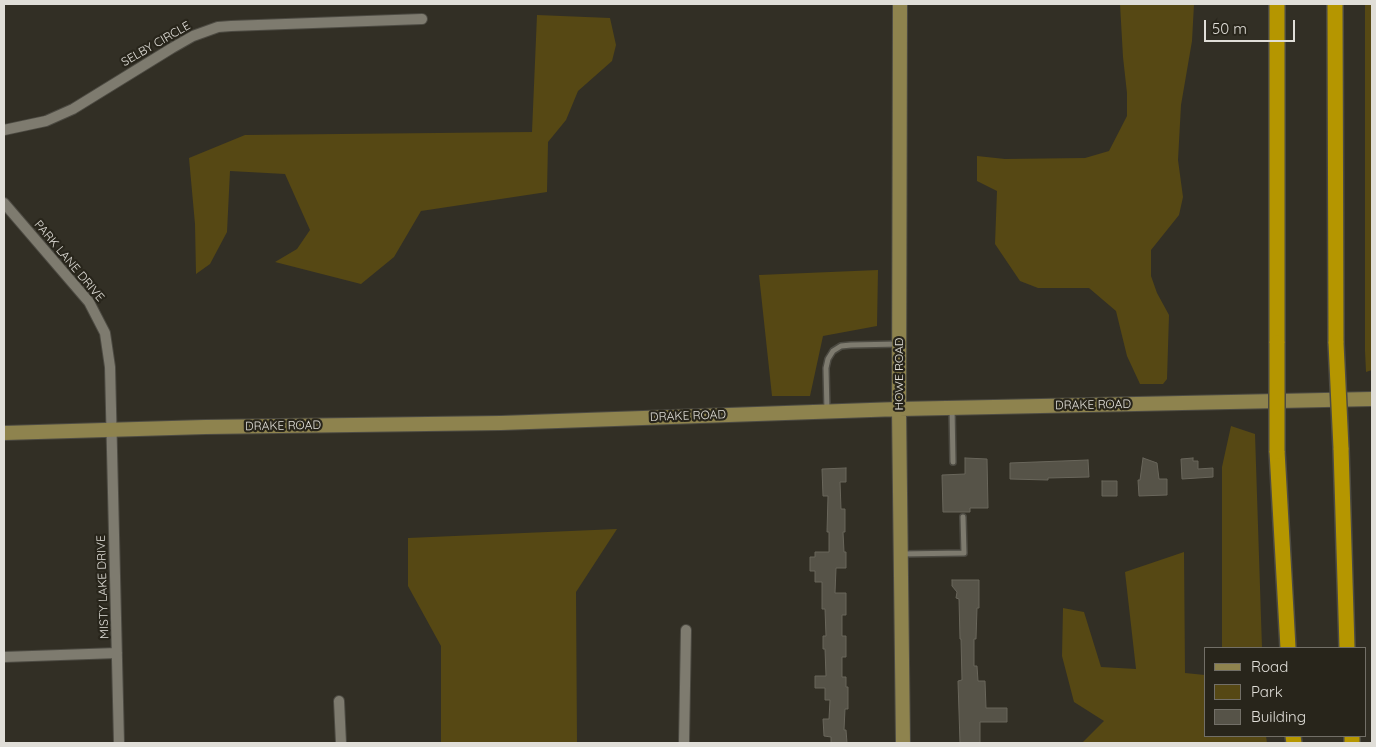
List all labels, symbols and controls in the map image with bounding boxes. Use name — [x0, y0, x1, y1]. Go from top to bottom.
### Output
scale bar — [1206, 10, 1297, 42]
street label: SELBY CIRCLE — [119, 18, 193, 70]
text: 50 m — [1212, 19, 1247, 38]
street label: PARK LANE DRIVE — [31, 218, 107, 304]
street label: HOWE ROAD — [892, 338, 906, 410]
street label: DRAKE ROAD — [1055, 397, 1131, 413]
street label: DRAKE ROAD — [650, 407, 726, 425]
street label: DRAKE ROAD — [245, 418, 321, 434]
street label: MISTY LAKE DRIVE — [94, 535, 112, 639]
legend — [1204, 647, 1366, 737]
text: Road — [1251, 657, 1288, 676]
text: Park — [1251, 682, 1283, 701]
text: Building — [1251, 707, 1306, 726]

